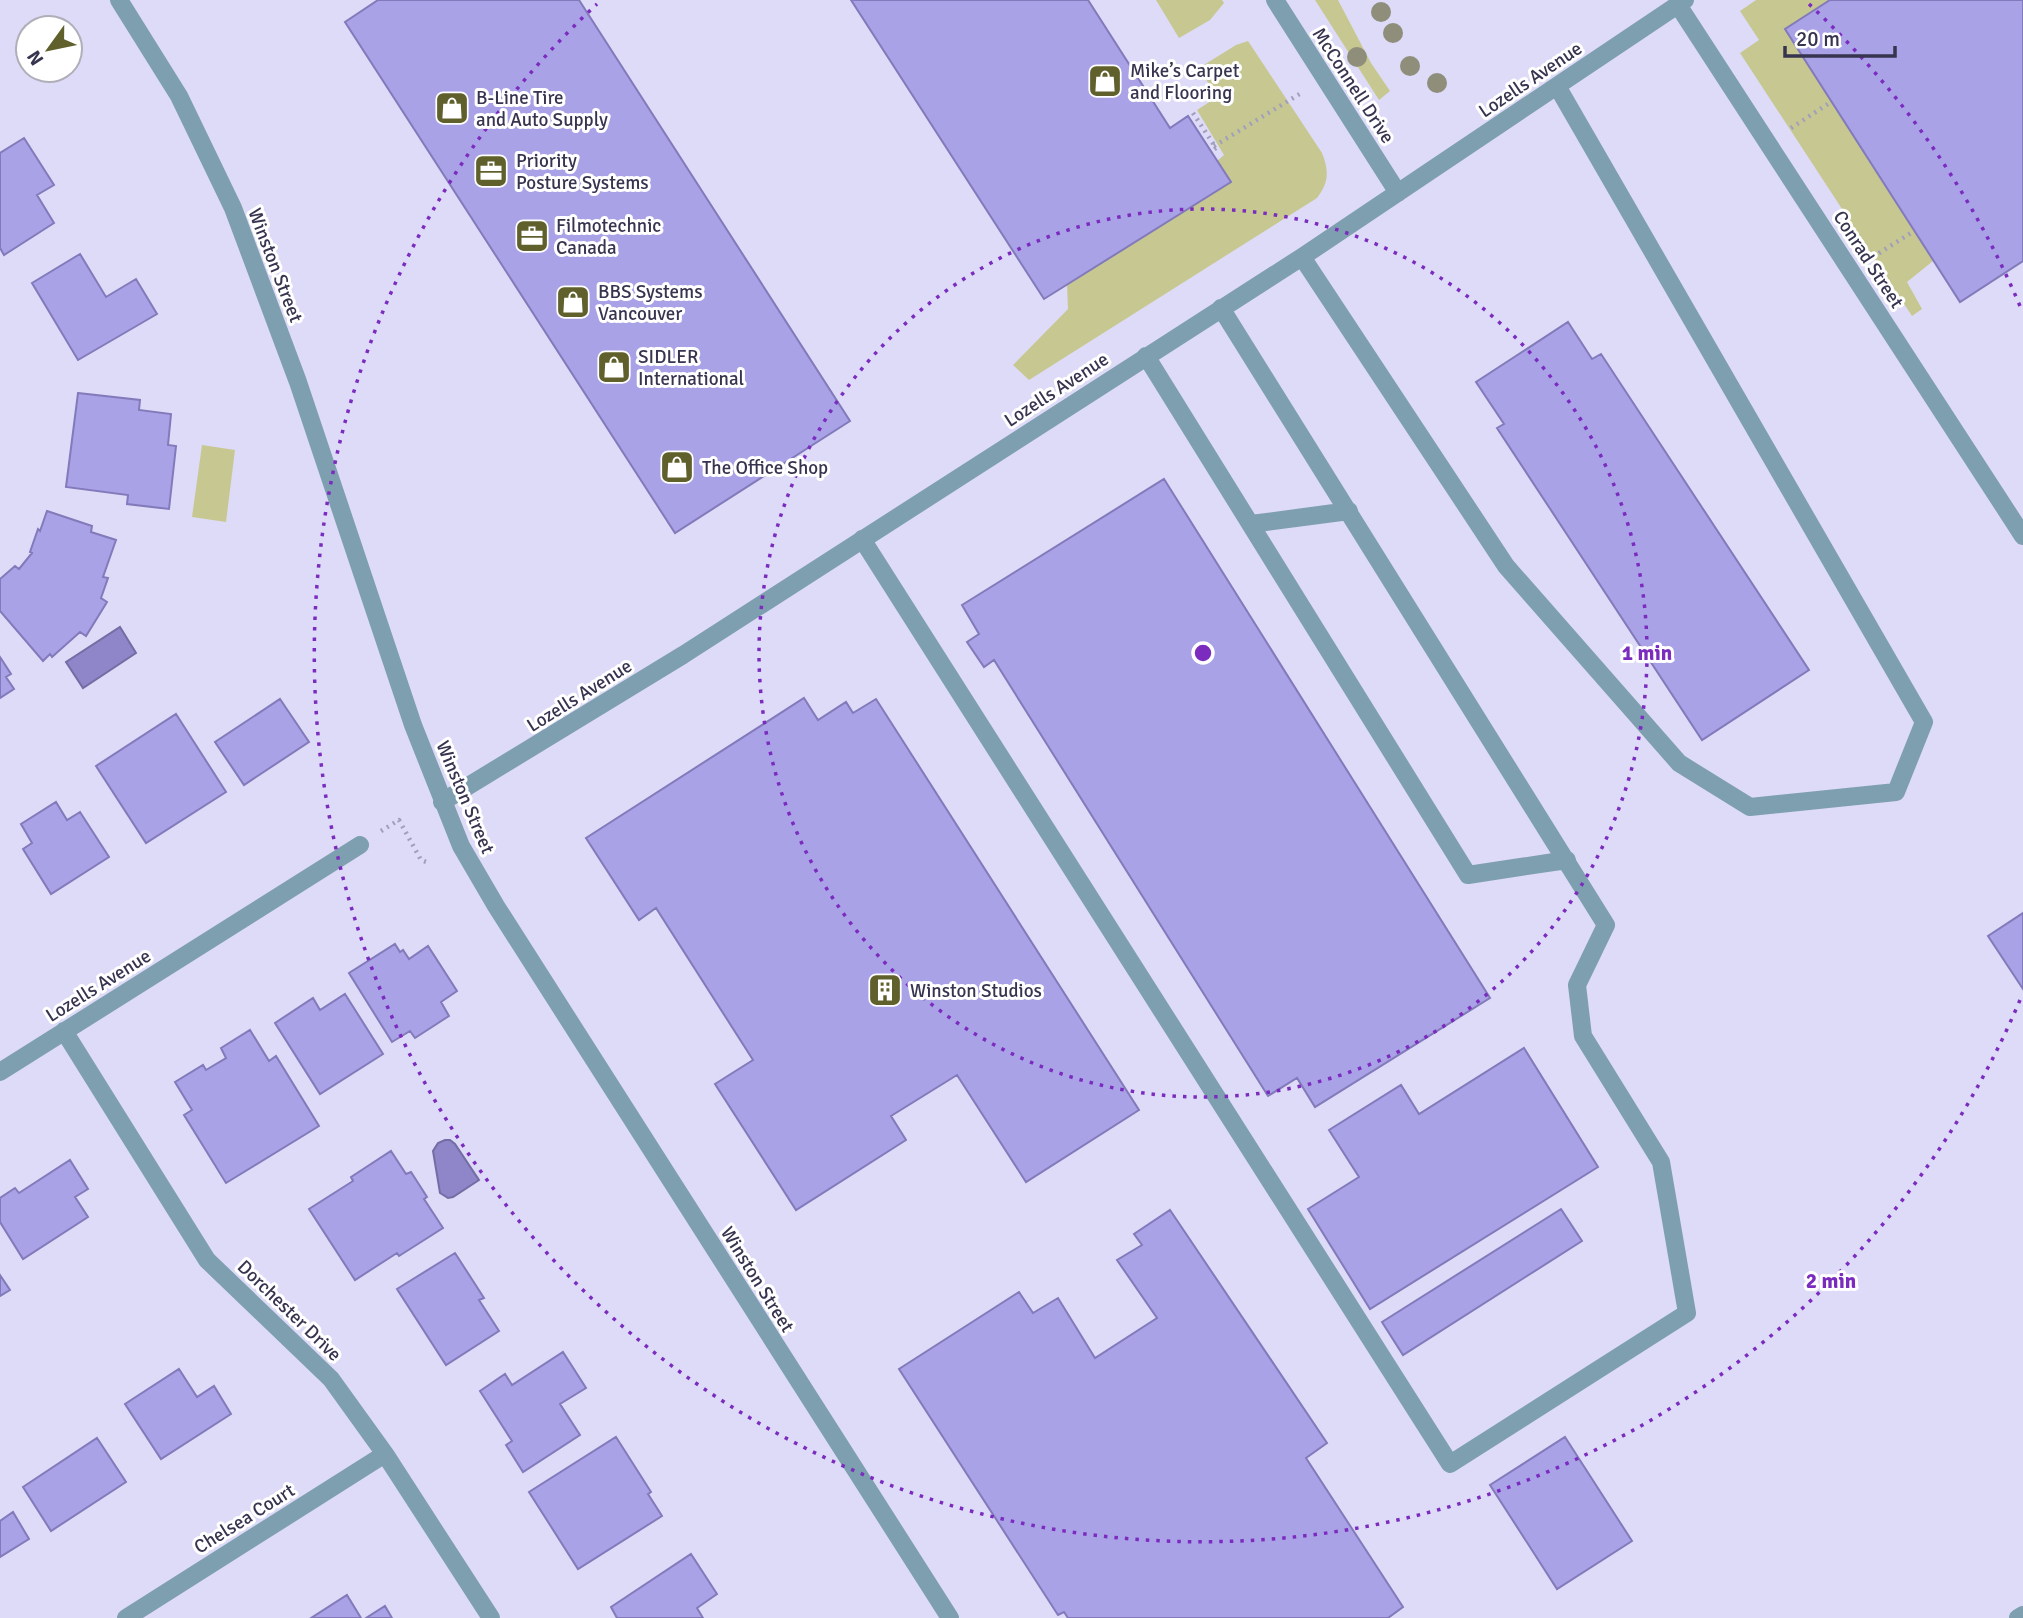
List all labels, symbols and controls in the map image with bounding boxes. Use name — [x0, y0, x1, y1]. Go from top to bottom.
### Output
north arrow — [14, 14, 84, 84]
scale bar — [1785, 14, 1895, 58]
street label: McConnell Drive — [1307, 23, 1400, 148]
text: 20 m — [1796, 26, 1840, 52]
street label: Lozells Avenue — [1474, 36, 1587, 123]
text: N — [22, 46, 49, 70]
place label: Mike’s Carpet and Flooring — [1130, 59, 1240, 105]
shop icon: Mike’s Carpet and Flooring — [1086, 62, 1124, 100]
place label: B-Line Tire and Auto Supply — [476, 86, 608, 132]
shop icon: B-Line Tire and Auto Supply — [433, 89, 471, 127]
place label: Priority Posture Systems — [516, 149, 649, 195]
office icon: Priority Posture Systems — [472, 152, 510, 190]
street label: Winston Street — [242, 205, 308, 326]
street label: Conrad Street — [1828, 206, 1909, 313]
place label: Filmotechnic Canada — [556, 214, 661, 260]
office icon: Filmotechnic Canada — [513, 217, 551, 255]
place label: BBS Systems Vancouver — [598, 280, 703, 326]
shop icon: BBS Systems Vancouver — [554, 283, 592, 321]
place label: SIDLER International — [638, 345, 744, 391]
street label: Lozells Avenue — [1000, 347, 1113, 432]
shop icon: SIDLER International — [595, 348, 633, 386]
shop icon: The Office Shop — [658, 448, 696, 486]
place label: The Office Shop — [702, 456, 828, 480]
text: 1 min — [1622, 640, 1672, 666]
centre of rings — [1191, 641, 1215, 665]
street label: Lozells Avenue — [522, 654, 637, 738]
street label: Winston Street — [431, 737, 500, 858]
street label: Lozells Avenue — [41, 944, 156, 1028]
building icon: Winston Studios — [866, 971, 904, 1009]
place label: Winston Studios — [910, 979, 1042, 1003]
street label: Winston Street — [715, 1222, 799, 1337]
street label: Dorchester Drive — [232, 1255, 346, 1366]
text: 2 min — [1806, 1268, 1856, 1294]
street label: Chelsea Court — [190, 1478, 300, 1559]

